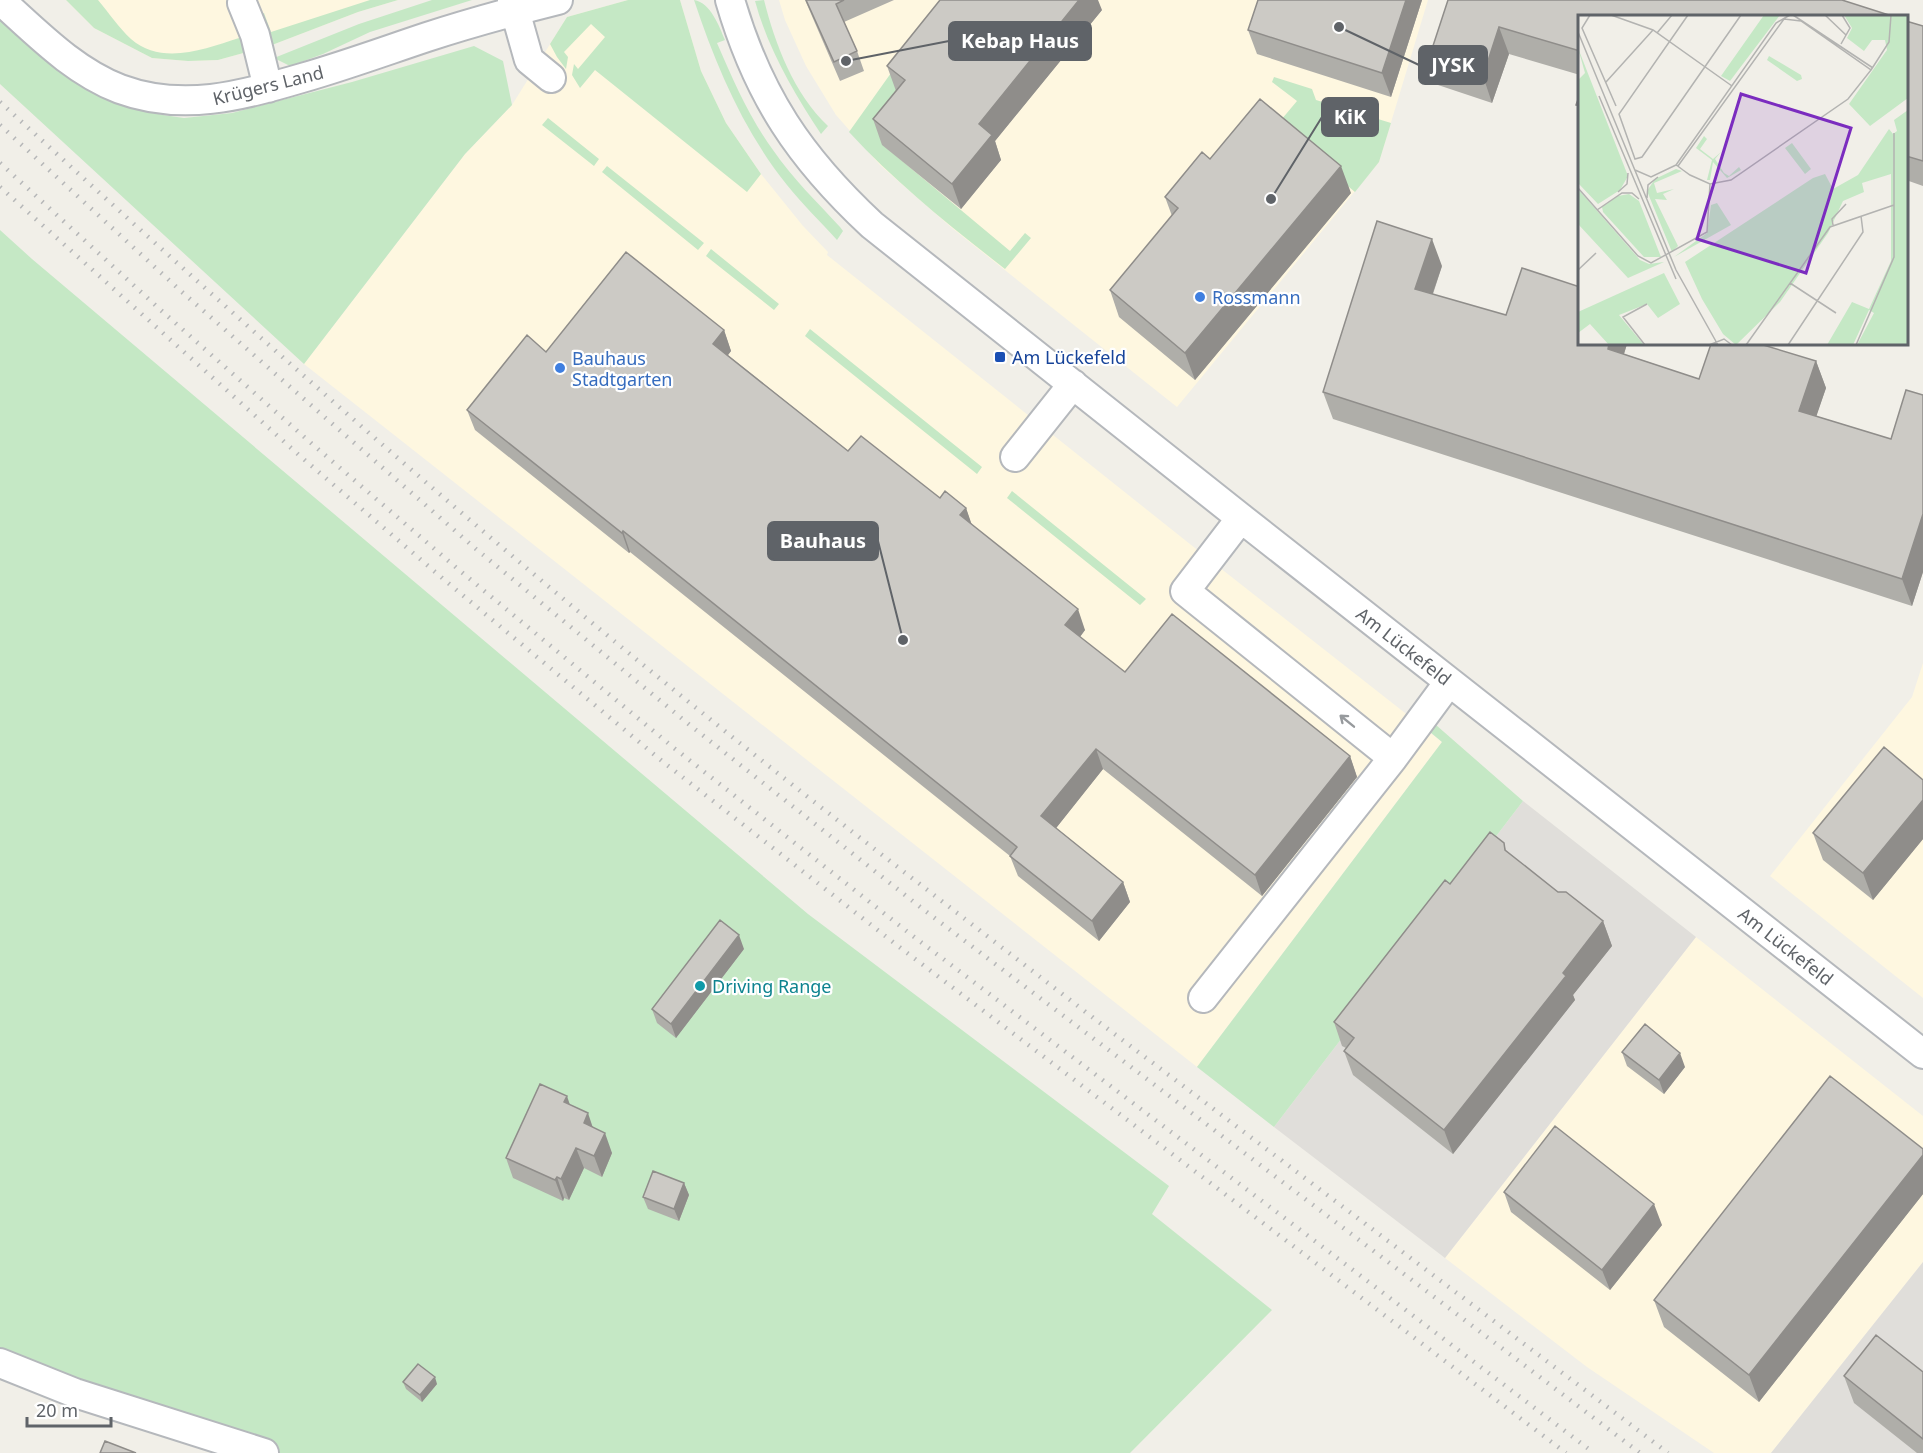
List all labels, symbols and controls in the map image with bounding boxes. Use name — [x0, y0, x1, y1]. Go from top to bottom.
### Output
inset map — [1578, 15, 1908, 345]
callout: Kebap Haus — [949, 22, 1091, 60]
text: Kebap Haus — [961, 27, 1079, 54]
callout: JYSK — [1419, 46, 1487, 84]
text: JYSK — [1429, 51, 1475, 78]
street label: Krügers Land — [210, 60, 326, 110]
callout: KiK — [1322, 98, 1378, 136]
text: KiK — [1334, 103, 1367, 130]
place label: Rossmann — [1212, 285, 1301, 309]
marker: Rossmann — [1193, 290, 1207, 304]
place label: Am Lückefeld — [1012, 345, 1126, 369]
place label: Bauhaus Stadtgarten — [572, 346, 672, 391]
marker: Am Lückefeld — [993, 350, 1007, 364]
marker: Bauhaus Stadtgarten — [553, 361, 567, 375]
callout: Bauhaus — [768, 522, 878, 560]
text: Bauhaus — [780, 527, 866, 554]
street label: Am Lückefeld — [1352, 601, 1456, 691]
one-way arrow — [1339, 715, 1355, 728]
street label: Am Lückefeld — [1734, 901, 1838, 991]
place label: Driving Range — [712, 974, 832, 998]
marker: Driving Range — [693, 979, 707, 993]
scale bar — [27, 1390, 111, 1428]
text: 20 m — [36, 1398, 78, 1422]

